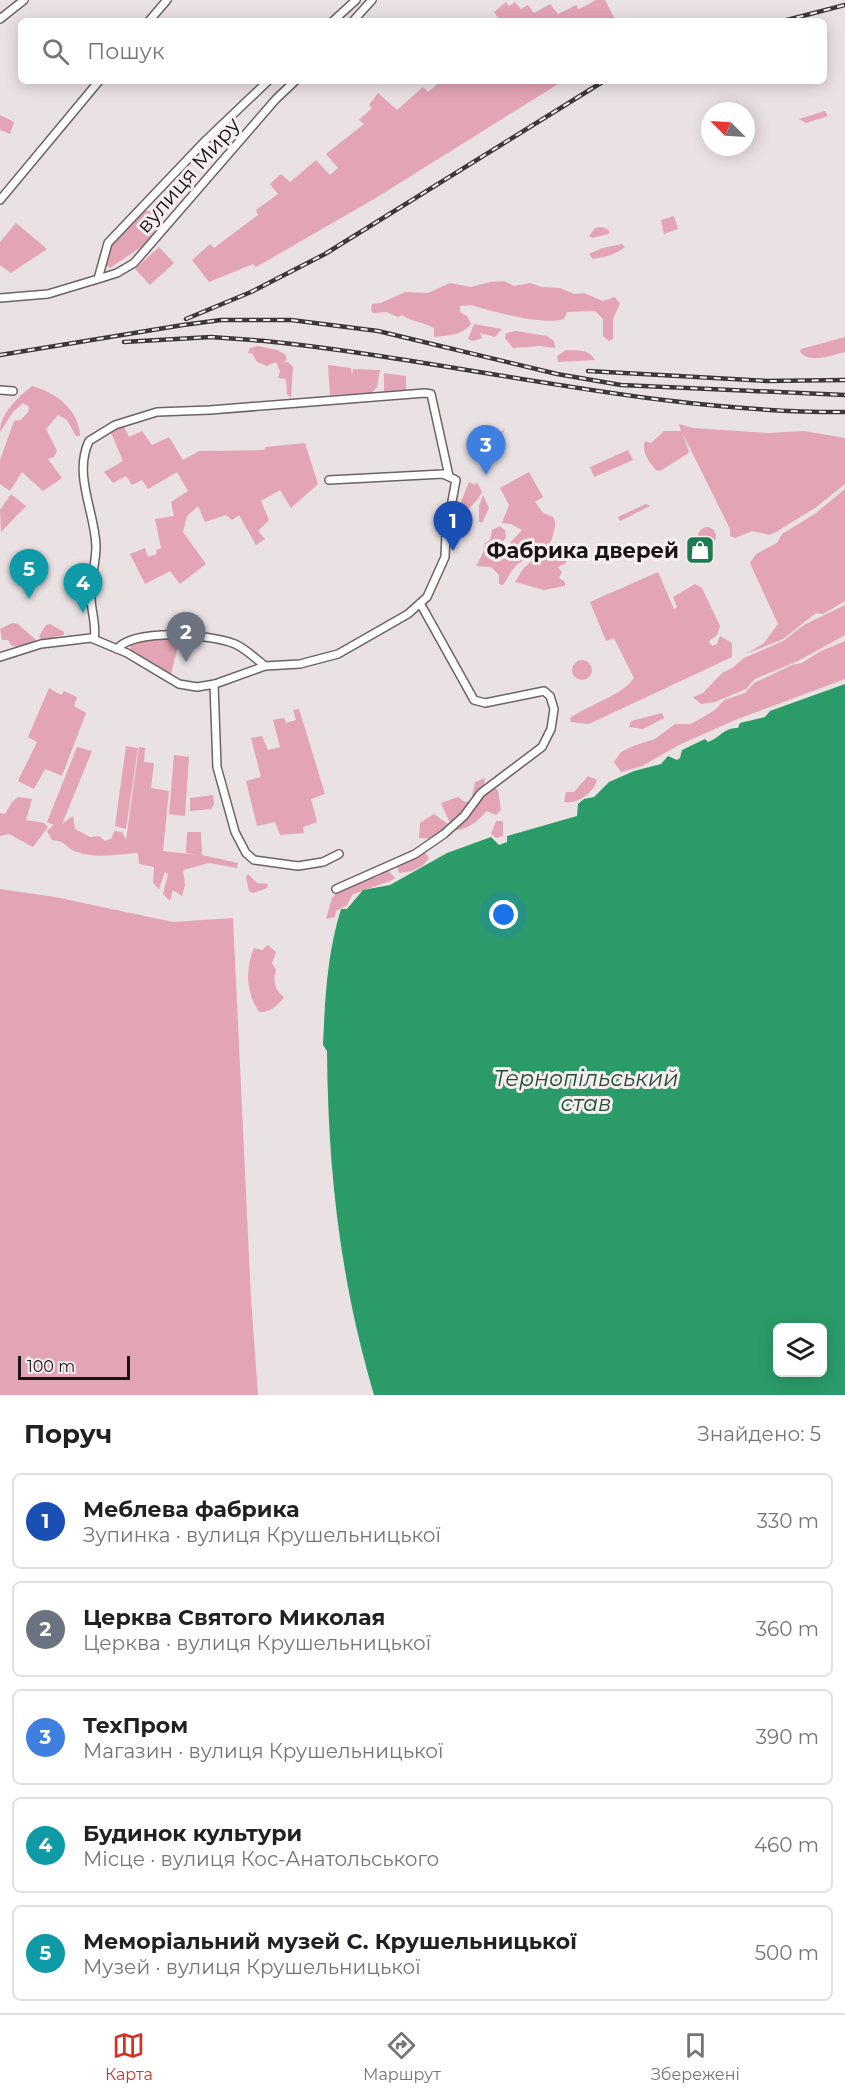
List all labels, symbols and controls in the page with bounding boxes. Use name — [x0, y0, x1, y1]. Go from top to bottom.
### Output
search box — [18, 18, 827, 84]
icon: search — [39, 35, 72, 68]
text: Пошук — [87, 38, 165, 65]
north arrow — [701, 102, 755, 156]
street label: вулиця Миру — [131, 112, 245, 238]
pin: 3 — [466, 426, 506, 475]
pin: 1 — [434, 502, 472, 551]
shop icon: Фабрика дверей — [684, 534, 716, 566]
place label: Фабрика дверей — [487, 538, 679, 563]
pin: 5 — [9, 550, 48, 599]
pin: 4 — [64, 564, 103, 613]
pin: 2 — [166, 612, 206, 662]
your location — [489, 900, 518, 929]
water label: Тернопільський став — [494, 1065, 678, 1117]
map controls — [773, 1323, 827, 1377]
button: layers — [773, 1323, 827, 1377]
scale bar — [18, 1353, 130, 1380]
text: 100 m — [27, 1357, 75, 1376]
text: Поруч — [24, 1418, 112, 1450]
text: Знайдено: 5 — [697, 1422, 821, 1446]
text: Меблева фабрика — [83, 1496, 300, 1523]
text: 1 — [42, 1509, 49, 1533]
text: 330 m — [757, 1509, 819, 1533]
text: Зупинка · вулиця Крушельницької — [83, 1523, 441, 1547]
text: Церква Святого Миколая — [83, 1604, 385, 1631]
text: 2 — [40, 1617, 51, 1641]
text: 360 m — [756, 1617, 819, 1641]
text: Церква · вулиця Крушельницької — [83, 1631, 431, 1655]
text: ТехПром — [83, 1712, 188, 1739]
text: 3 — [40, 1725, 51, 1749]
text: 390 m — [756, 1725, 819, 1749]
text: Магазин · вулиця Крушельницької — [83, 1739, 443, 1763]
text: Будинок культури — [83, 1820, 302, 1847]
text: 4 — [39, 1833, 52, 1857]
text: 460 m — [754, 1833, 819, 1857]
text: Місце · вулиця Кос-Анатольського — [83, 1847, 439, 1871]
text: Меморіальний музей С. Крушельницької — [83, 1928, 577, 1955]
text: 5 — [40, 1941, 51, 1965]
text: 500 m — [755, 1941, 819, 1965]
text: Музей · вулиця Крушельницької — [83, 1955, 421, 1979]
tab: Карта — [105, 2029, 153, 2084]
tab: Маршрут — [363, 2029, 441, 2084]
tab: Збережені — [651, 2029, 740, 2084]

